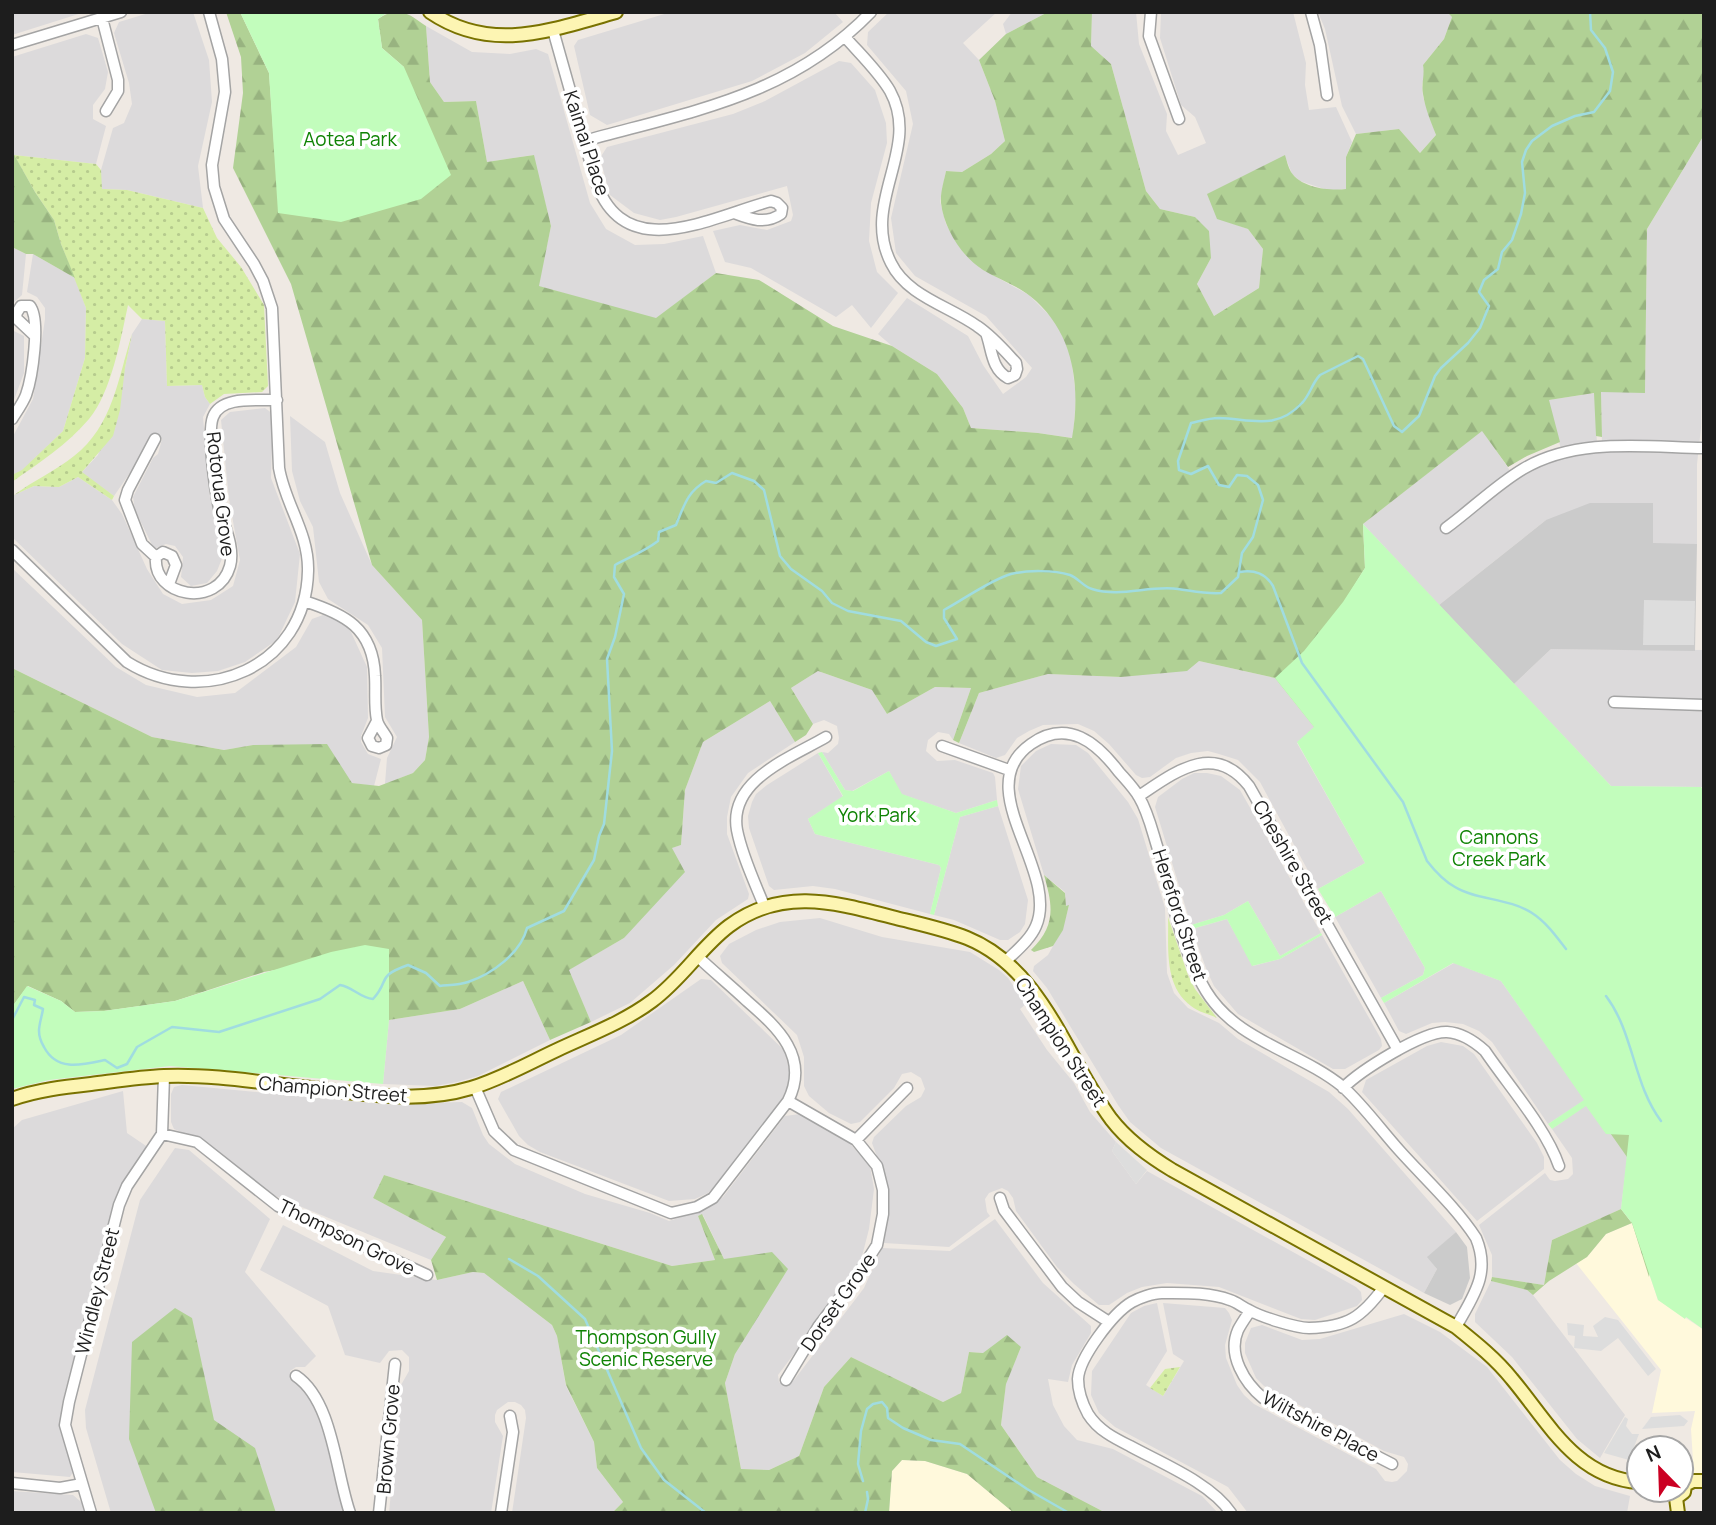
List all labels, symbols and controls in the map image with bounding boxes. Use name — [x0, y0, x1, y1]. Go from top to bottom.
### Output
street label: Kaimai Place — [558, 87, 616, 199]
park label: Aotea Park — [303, 126, 397, 152]
street label: Rotorua Grove — [200, 430, 242, 558]
street label: Cheshire Street — [1247, 795, 1339, 929]
park label: York Park — [838, 802, 917, 828]
park label: Cannons Creek Park — [1452, 824, 1546, 872]
street label: Hereford Street — [1146, 846, 1214, 984]
street label: Champion Street — [1009, 972, 1113, 1112]
street label: Champion Street — [257, 1070, 409, 1108]
street label: Thompson Grove — [274, 1193, 420, 1281]
street label: Windley Street — [69, 1225, 125, 1357]
street label: Dorset Grove — [795, 1248, 881, 1356]
park label: Thompson Gully Scenic Reserve — [576, 1324, 717, 1372]
street label: Brown Grove — [370, 1383, 406, 1495]
street label: Wiltshire Place — [1258, 1384, 1384, 1468]
north arrow — [1625, 1434, 1695, 1504]
text: N — [1642, 1439, 1665, 1468]

